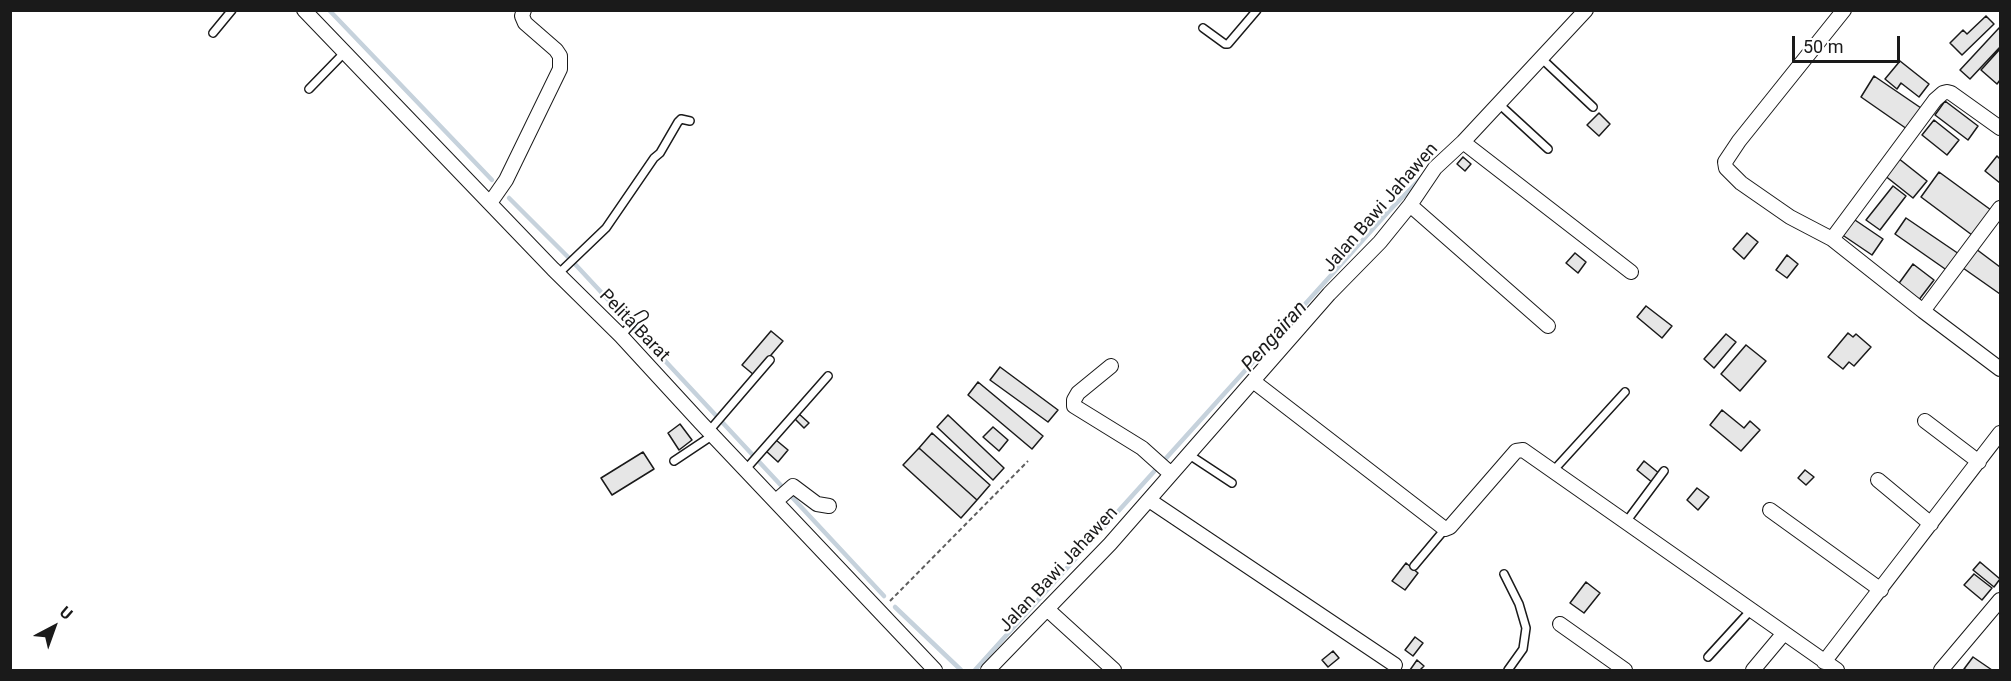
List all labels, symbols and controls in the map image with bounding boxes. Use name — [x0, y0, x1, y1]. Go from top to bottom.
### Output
scale bar — [1795, 24, 1903, 62]
text: 50 m — [1803, 36, 1843, 57]
street label: Jalan Bawi Jahawen — [1319, 139, 1443, 277]
street label: Pelita Barat — [594, 285, 674, 367]
water label: Pengairan — [1237, 297, 1313, 377]
street label: Jalan Bawi Jahawen — [995, 503, 1123, 637]
north arrow — [24, 597, 84, 657]
text: U — [56, 602, 76, 624]

